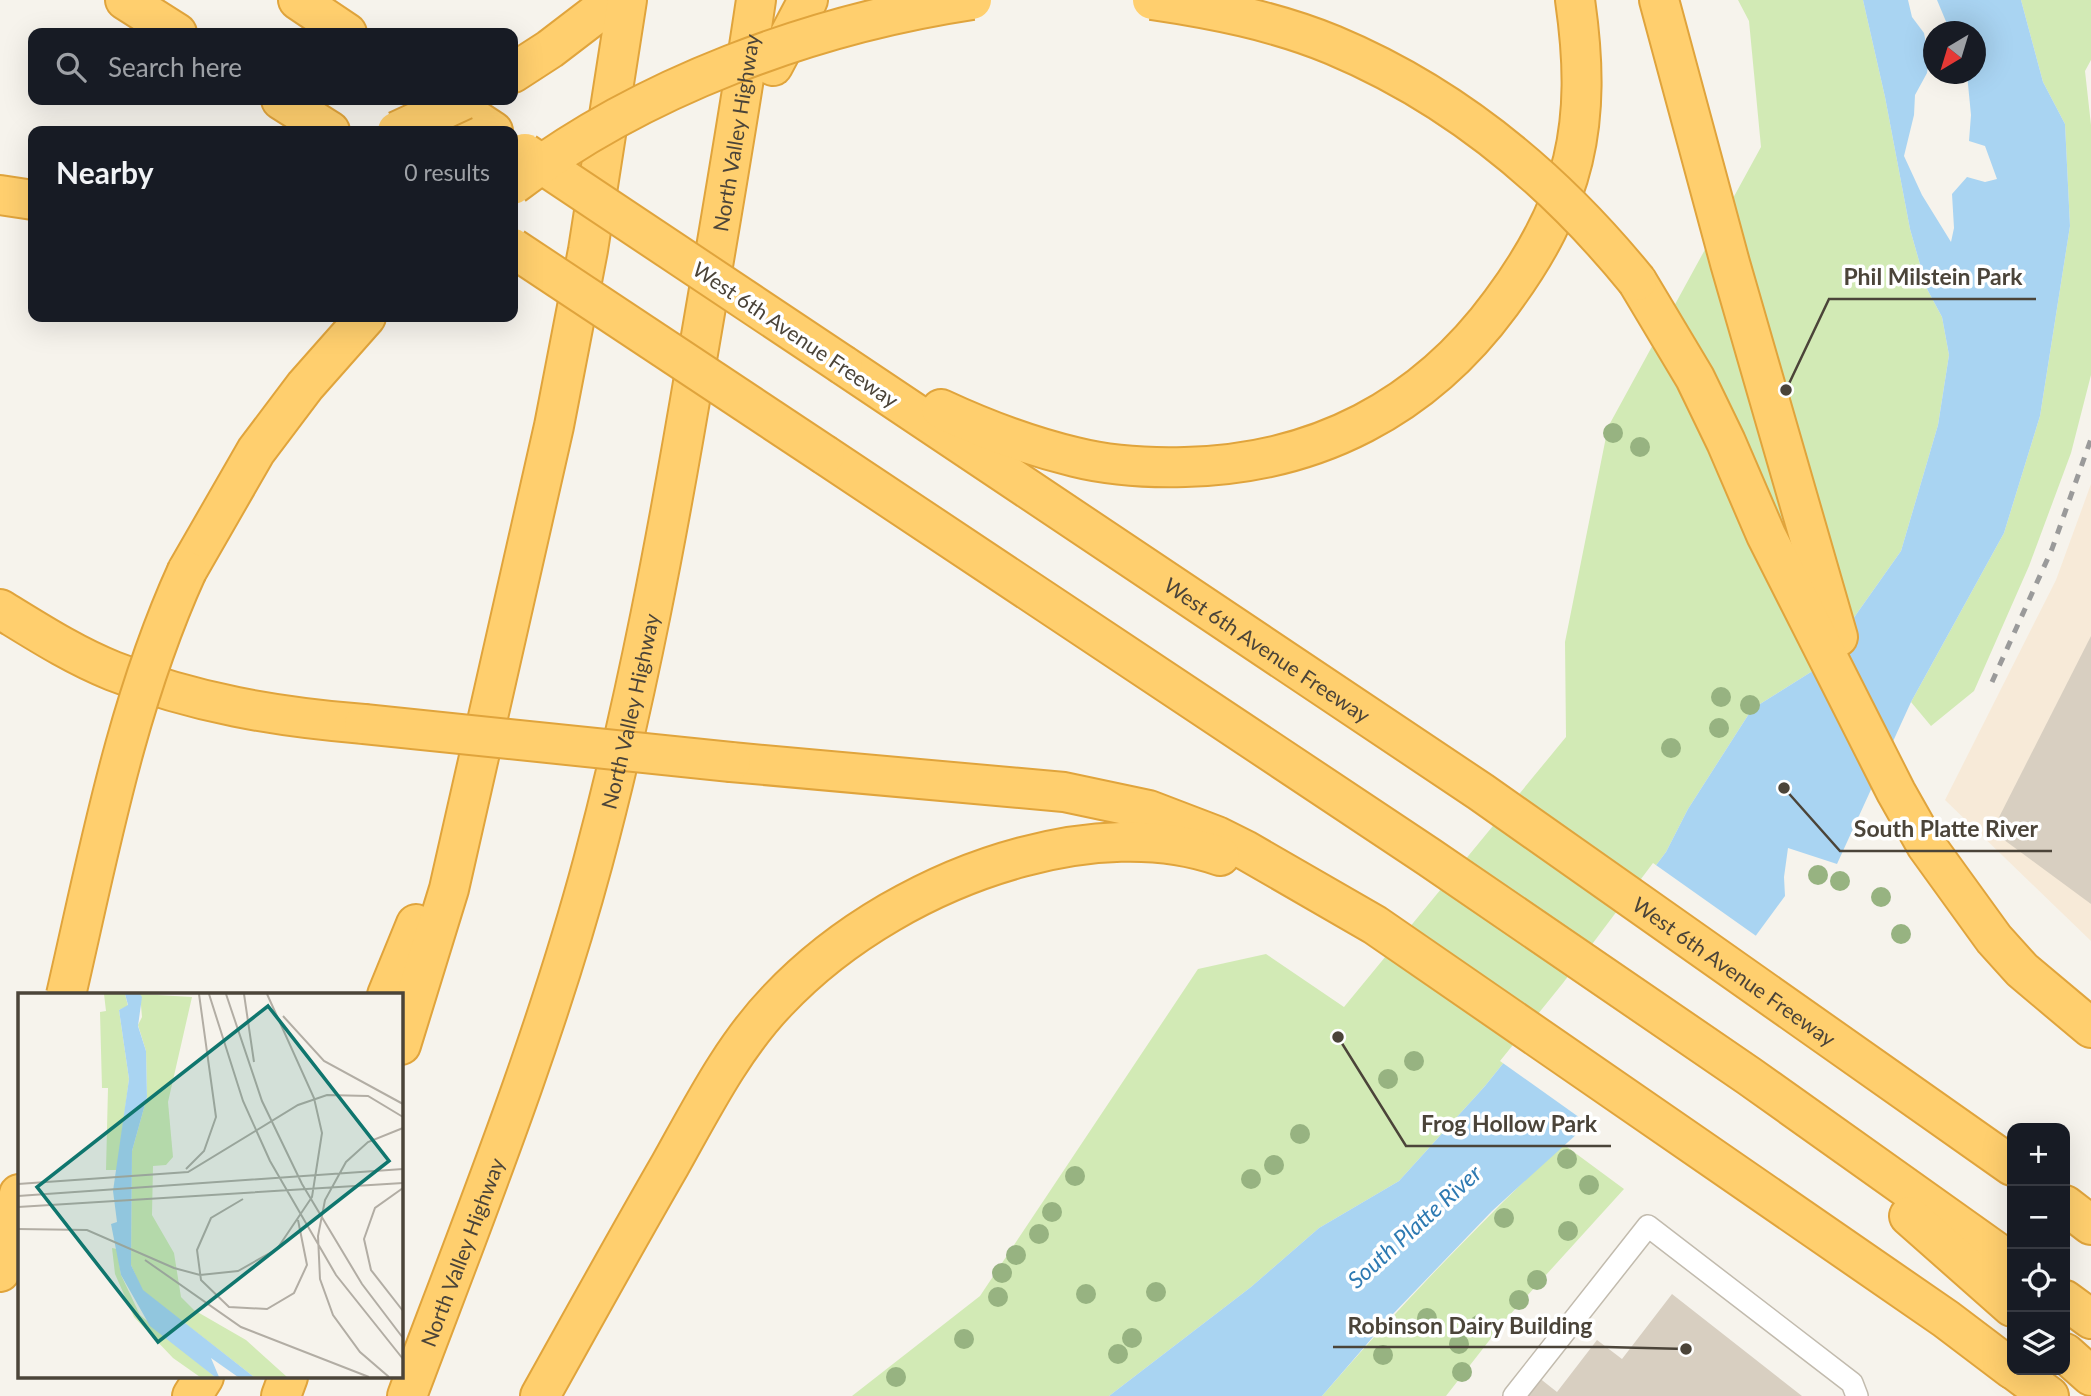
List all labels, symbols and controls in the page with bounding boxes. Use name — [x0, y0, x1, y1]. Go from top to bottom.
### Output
north arrow — [1923, 21, 1986, 84]
search box — [28, 28, 518, 105]
street label: North Valley Highway — [707, 32, 763, 233]
icon: search — [52, 48, 90, 86]
text: Search here — [108, 51, 242, 83]
text: Nearby — [56, 154, 154, 190]
text: 0 results — [404, 158, 490, 186]
callout: Phil Milstein Park — [1829, 255, 2036, 299]
street label: West 6th Avenue Freeway — [689, 256, 904, 412]
text: Phil Milstein Park — [1843, 262, 2023, 290]
street label: West 6th Avenue Freeway — [1160, 571, 1375, 727]
street label: North Valley Highway — [595, 611, 663, 811]
callout: South Platte River — [1840, 807, 2052, 851]
text: South Platte River — [1854, 814, 2039, 842]
street label: West 6th Avenue Freeway — [1628, 891, 1841, 1051]
inset map — [18, 993, 402, 1378]
callout: Frog Hollow Park — [1406, 1102, 1611, 1146]
text: Frog Hollow Park — [1421, 1109, 1598, 1137]
map controls — [2007, 1123, 2070, 1375]
button: + — [2007, 1123, 2070, 1186]
street label: North Valley Highway — [414, 1154, 508, 1350]
water label: South Platte River — [1341, 1158, 1488, 1293]
button: − — [2007, 1186, 2070, 1249]
button: locate — [2007, 1249, 2070, 1312]
callout: Robinson Dairy Building — [1333, 1303, 1606, 1347]
text: Robinson Dairy Building — [1348, 1311, 1592, 1339]
button: layers — [2007, 1312, 2070, 1375]

